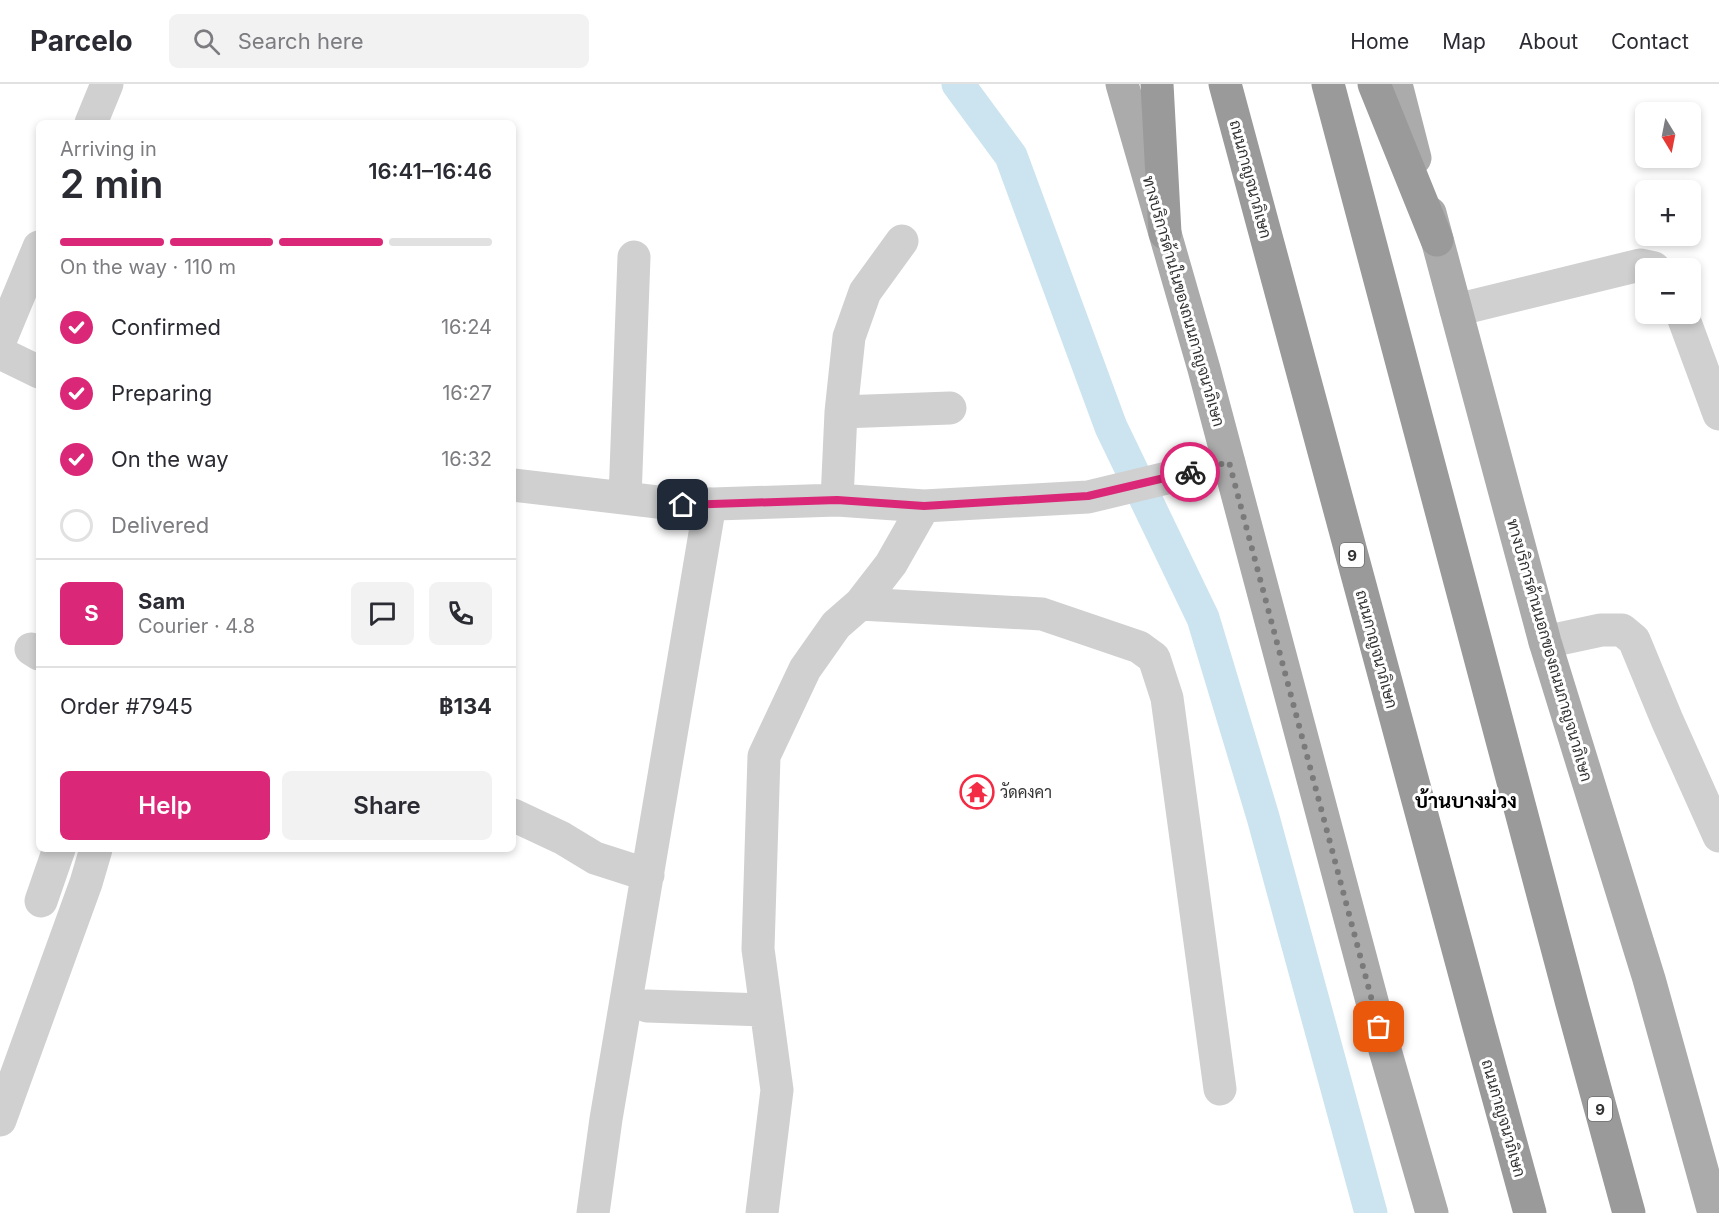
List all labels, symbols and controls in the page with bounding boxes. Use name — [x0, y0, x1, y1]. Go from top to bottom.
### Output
search box — [169, 14, 589, 68]
text: Parcelo — [30, 24, 133, 58]
icon: search — [190, 25, 223, 58]
text: Search here — [238, 28, 363, 54]
text: Home — [1350, 29, 1409, 54]
text: Map — [1442, 29, 1486, 54]
text: About — [1519, 29, 1578, 54]
text: Contact — [1611, 29, 1689, 54]
north arrow — [1635, 102, 1701, 168]
map controls — [1635, 102, 1701, 324]
street label: ถนนกาญจนาภิเษก — [1226, 118, 1276, 240]
text: Arriving in — [60, 137, 157, 161]
text: 16:41–16:46 — [368, 158, 492, 184]
text: 2 min — [60, 160, 163, 207]
street label: ทางบริการด้านในของถนนกาญจนาภิเษก — [1139, 173, 1230, 429]
button: + — [1635, 180, 1701, 246]
text: On the way · 110 m — [60, 255, 236, 279]
button: − — [1635, 258, 1701, 324]
icon: check — [60, 311, 93, 344]
text: Confirmed — [111, 314, 221, 340]
text: 16:24 — [441, 315, 492, 339]
icon: check — [60, 377, 93, 410]
text: Preparing — [111, 380, 212, 406]
text: 16:27 — [442, 381, 492, 405]
courier — [1160, 442, 1220, 502]
icon: check — [60, 443, 93, 476]
text: On the way — [111, 446, 229, 472]
text: 16:32 — [441, 447, 492, 471]
icon: bike — [1174, 456, 1207, 489]
pin — [657, 479, 708, 530]
icon: home — [666, 488, 699, 521]
text: Delivered — [111, 512, 209, 538]
street label: ทางบริการด้านนอกของถนนกาญจนาภิเษก — [1503, 516, 1597, 784]
road number: 9 — [1340, 543, 1364, 567]
button: chat — [351, 582, 414, 645]
button: phone — [429, 582, 492, 645]
text: Sam — [138, 588, 185, 614]
street label: ถนนกาญจนาภิเษก — [1352, 588, 1402, 710]
text: S — [84, 600, 99, 626]
text: Courier · 4.8 — [138, 614, 255, 638]
text: Order #7945 — [60, 693, 193, 719]
text: ฿134 — [439, 693, 492, 719]
button: Help — [60, 771, 270, 840]
button: Share — [282, 771, 492, 840]
temple icon: วัดคงคา — [959, 774, 995, 810]
place label: วัดคงคา — [1000, 782, 1052, 802]
district label: บ้านบางม่วง — [1415, 788, 1517, 813]
pin — [1353, 1001, 1404, 1052]
icon: bag — [1362, 1010, 1395, 1043]
street label: ถนนกาญจนาภิเษก — [1478, 1057, 1530, 1179]
road number: 9 — [1588, 1097, 1612, 1121]

